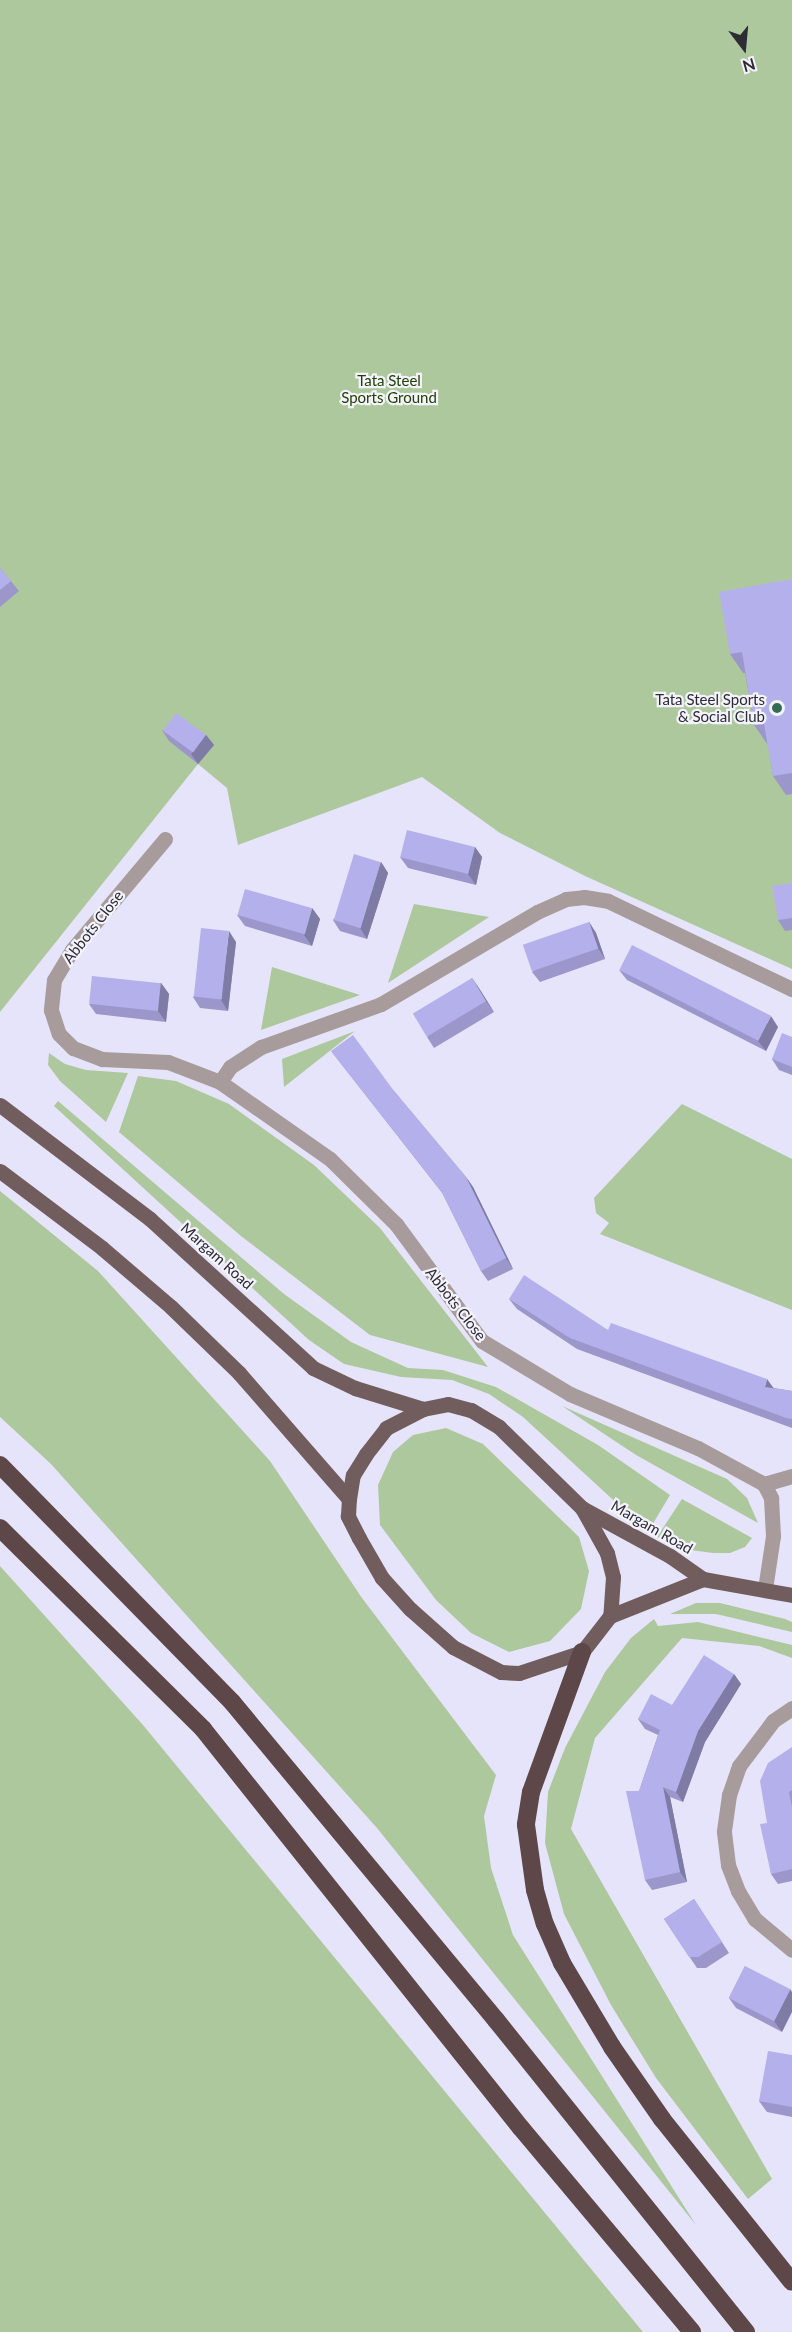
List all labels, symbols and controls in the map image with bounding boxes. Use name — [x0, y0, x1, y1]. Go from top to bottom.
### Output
north arrow — [714, 18, 774, 78]
text: N — [741, 55, 758, 77]
park label: Tata Steel Sports Ground — [341, 371, 437, 406]
place label: Tata Steel Sports & Social Club — [655, 690, 765, 725]
marker: Tata Steel Sports & Social Club — [770, 701, 784, 715]
street label: Abbots Close — [59, 887, 127, 967]
street label: Margam Road — [177, 1219, 257, 1293]
street label: Abbots Close — [422, 1264, 490, 1344]
street label: Margam Road — [608, 1496, 696, 1558]

